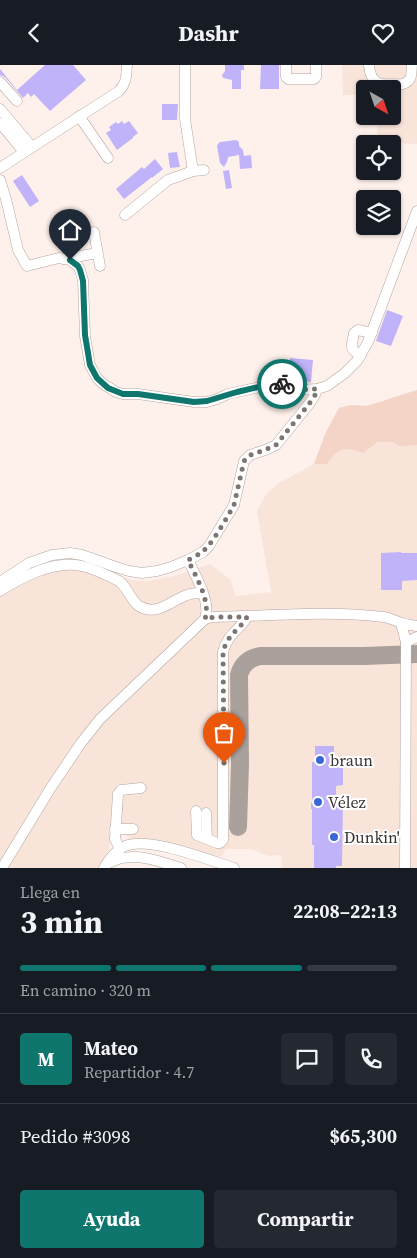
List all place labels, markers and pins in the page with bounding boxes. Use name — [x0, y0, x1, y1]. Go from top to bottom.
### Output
pin — [49, 209, 91, 260]
pin — [203, 712, 245, 763]
place label: braun — [330, 749, 373, 771]
marker: braun — [314, 754, 326, 766]
place label: Vélez — [328, 791, 366, 813]
marker: Vélez — [312, 796, 324, 808]
place label: Dunkin' — [344, 826, 400, 848]
marker: Dunkin' — [328, 831, 340, 843]

